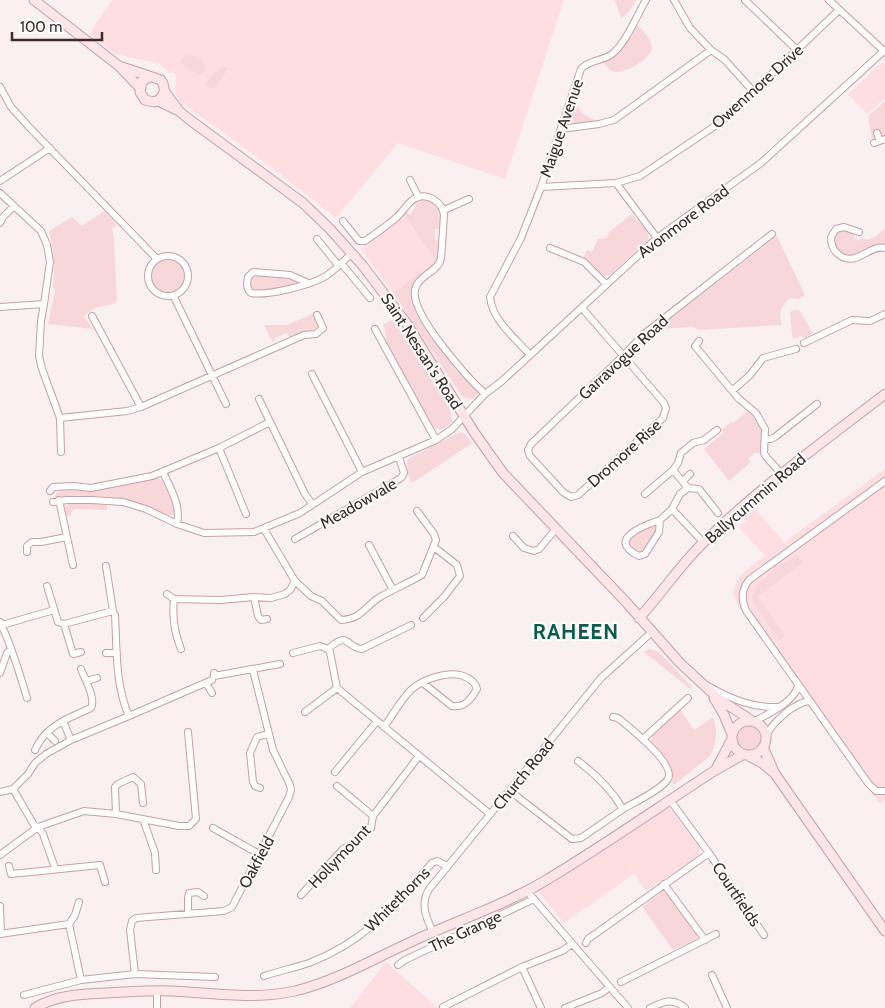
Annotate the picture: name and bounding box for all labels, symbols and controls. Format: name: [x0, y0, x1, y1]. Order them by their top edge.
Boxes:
scale bar: [12, 10, 102, 42]
text: 100 m: [20, 18, 62, 36]
street label: Owenmore Drive: [708, 40, 807, 132]
street label: Maigue Avenue: [536, 76, 587, 180]
street label: Avonmore Road: [634, 181, 733, 262]
street label: Saint Nessan's Road: [377, 290, 466, 413]
street label: Garravogue Road: [575, 311, 672, 404]
street label: Dromore Rise: [584, 415, 665, 491]
street label: Ballycummin Road: [701, 450, 809, 547]
street label: Meadowvale: [317, 474, 400, 533]
district label: RAHEEN: [533, 619, 619, 644]
street label: Church Road: [489, 735, 558, 814]
street label: Hollymount: [304, 820, 375, 892]
street label: Oakfield: [235, 833, 278, 892]
street label: Courtfields: [708, 859, 765, 930]
street label: Whitethorns: [361, 863, 434, 936]
street label: The Grange: [426, 907, 504, 956]

